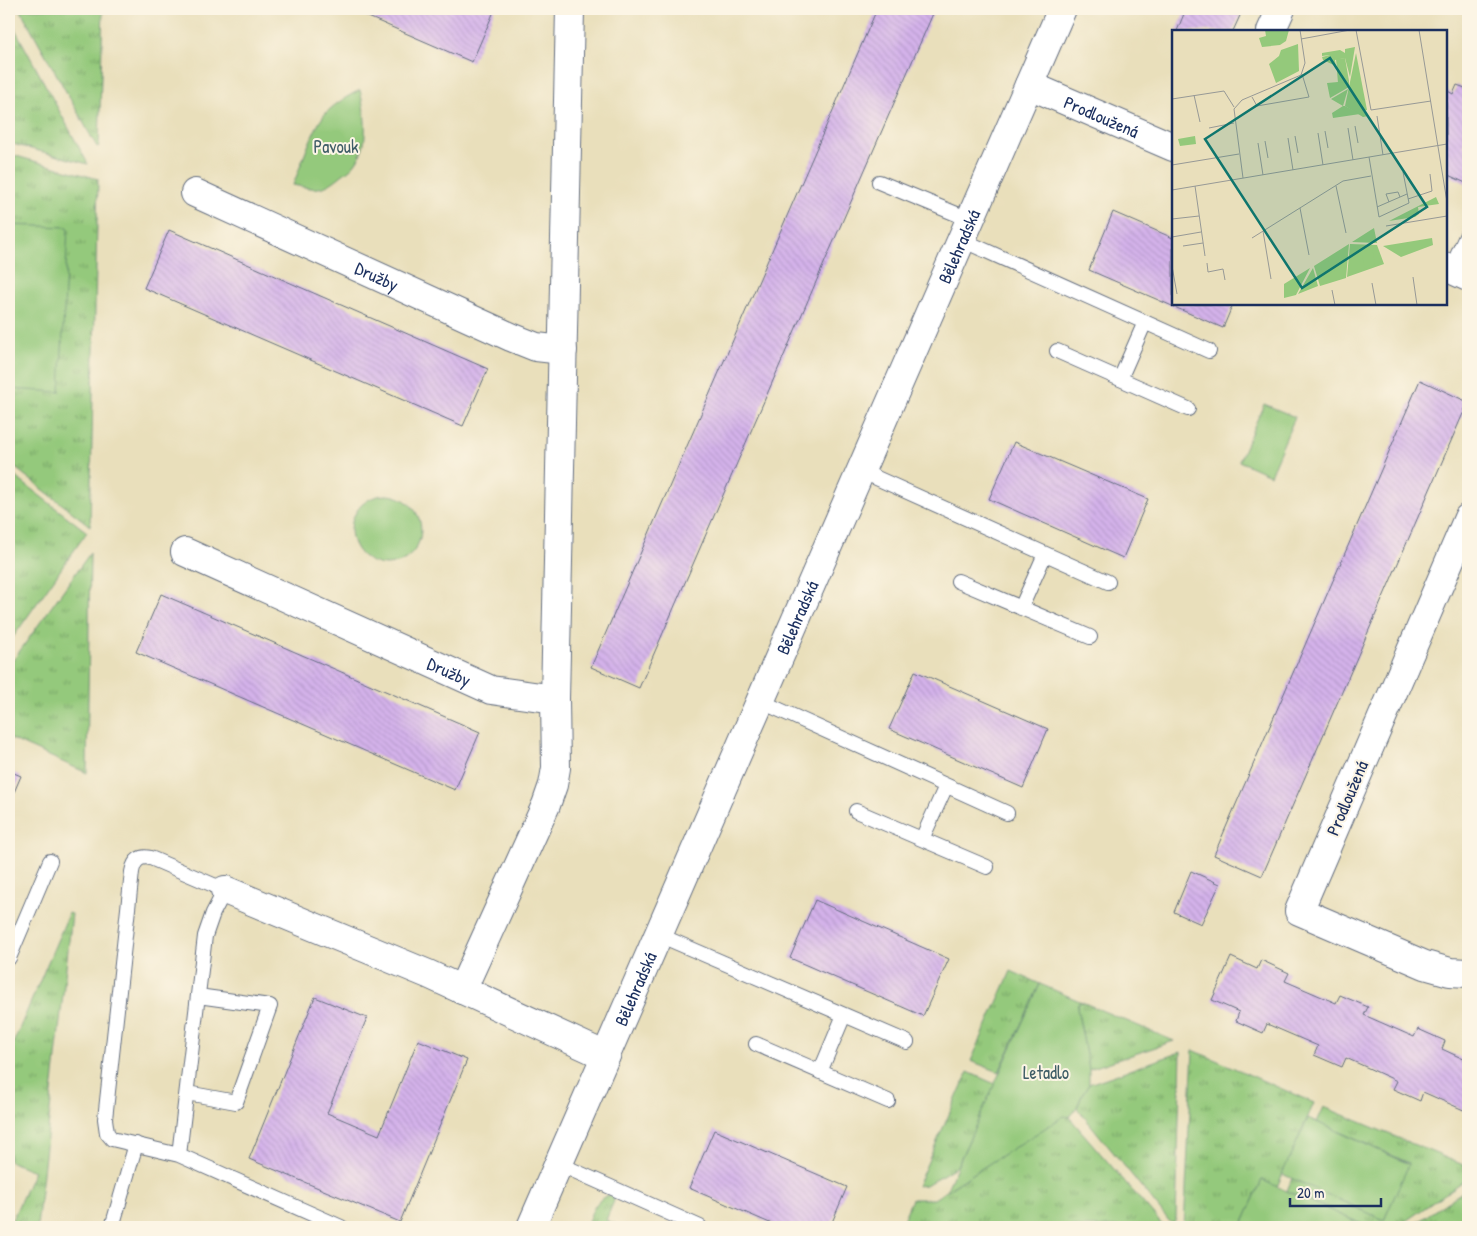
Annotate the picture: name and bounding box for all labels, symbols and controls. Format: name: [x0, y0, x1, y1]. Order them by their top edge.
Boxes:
inset map: [1172, 30, 1447, 305]
street label: Prodloužená: [1060, 89, 1143, 143]
park label: Pavouk: [314, 134, 359, 159]
street label: Bělehradská: [931, 205, 986, 287]
street label: Družby: [351, 255, 403, 297]
street label: Bělehradská: [770, 577, 824, 658]
street label: Družby: [423, 650, 476, 692]
street label: Prodloužená: [1320, 757, 1374, 839]
street label: Bělehradská: [608, 948, 662, 1030]
park label: Letadlo: [1023, 1060, 1069, 1085]
scale bar: [1290, 1176, 1381, 1208]
text: 20 m: [1297, 1182, 1324, 1203]

